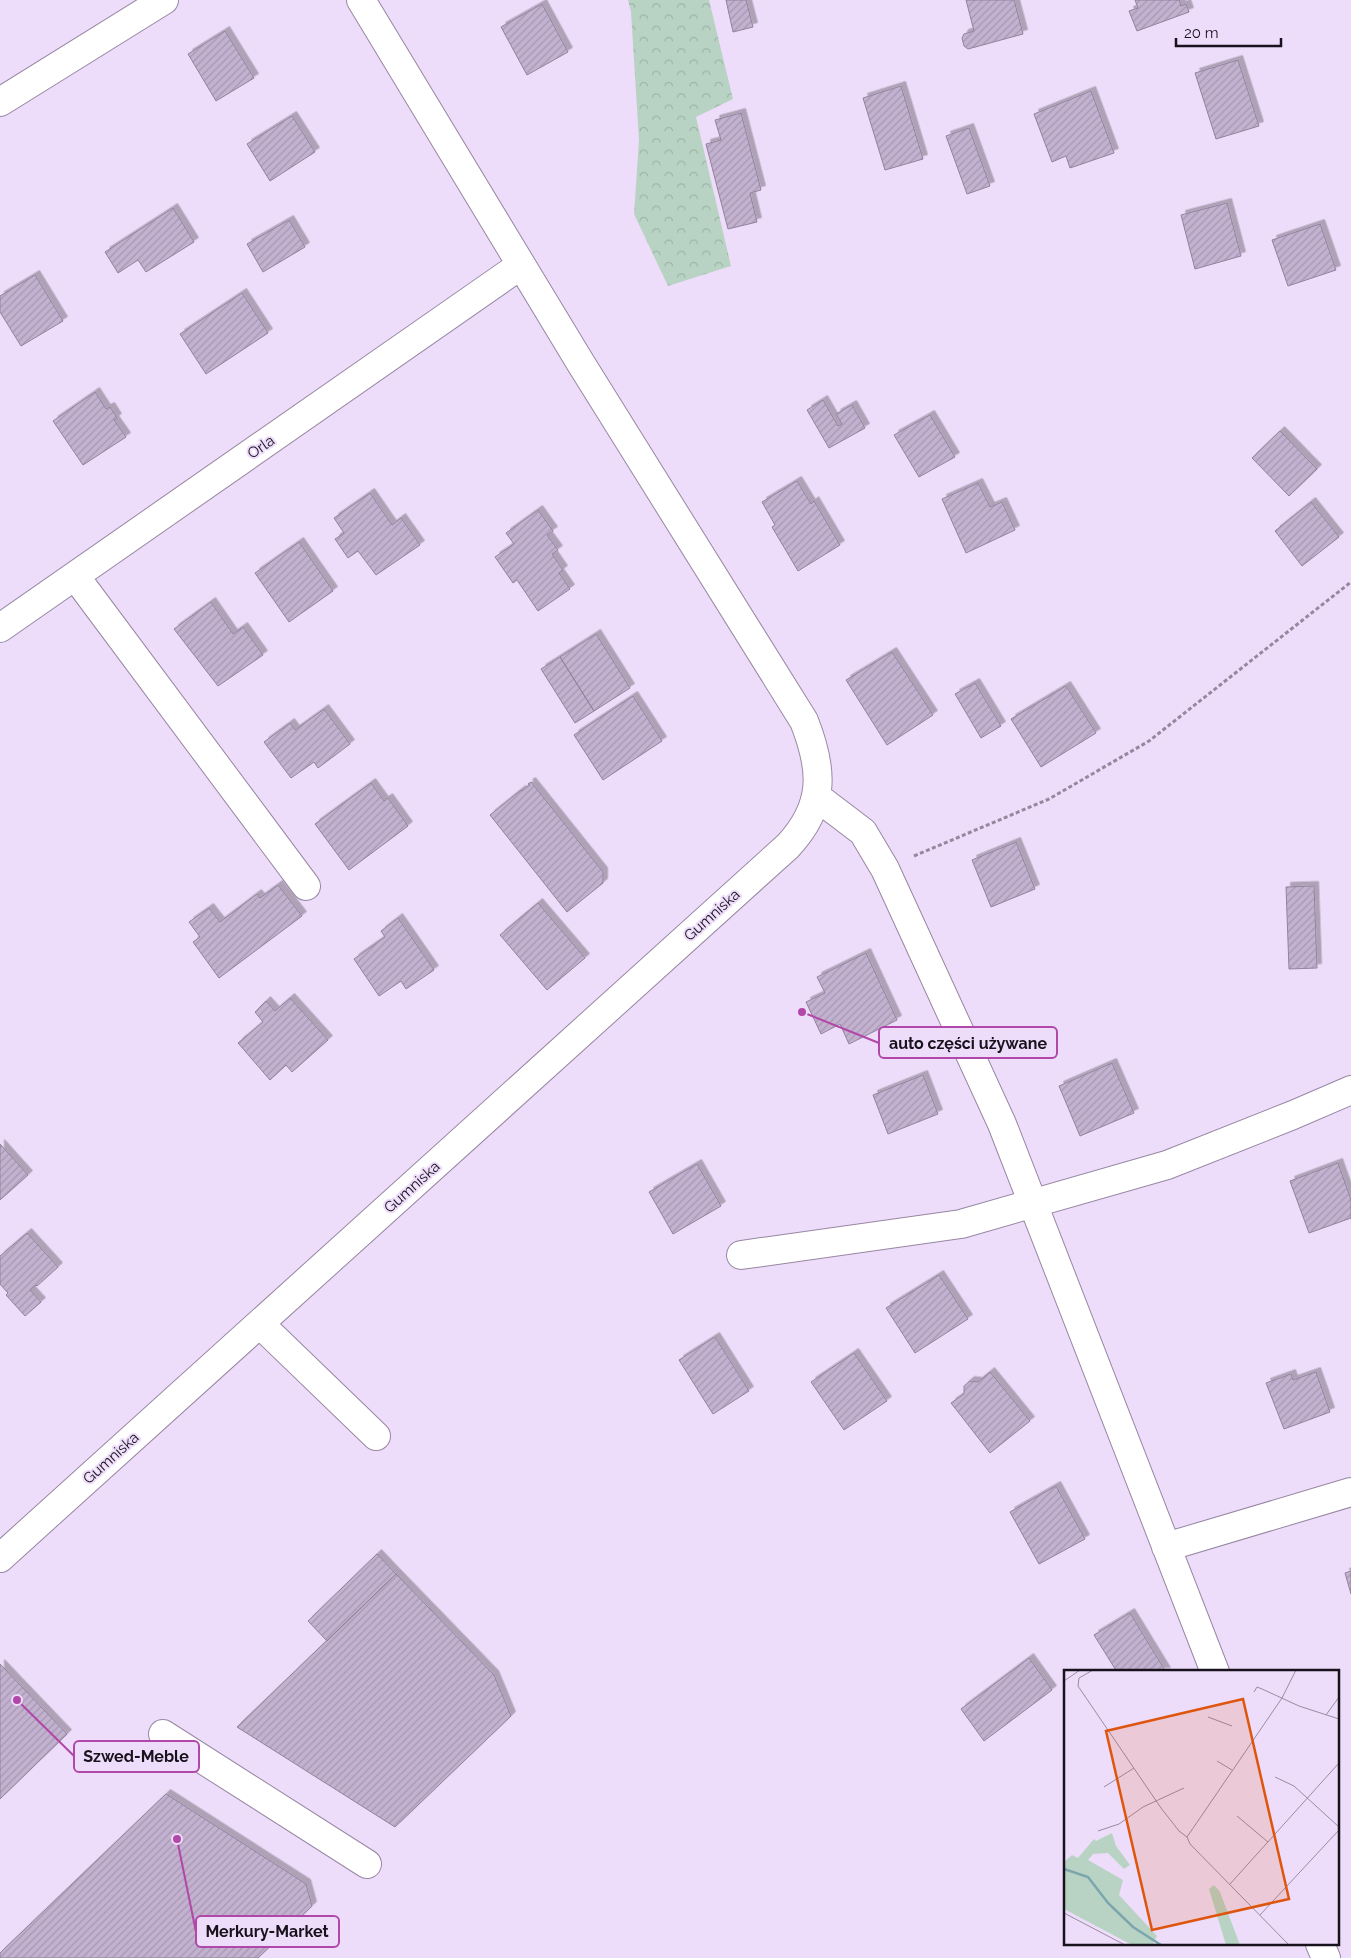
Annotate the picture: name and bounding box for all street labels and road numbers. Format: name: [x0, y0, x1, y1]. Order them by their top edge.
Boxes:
street label: Orla: [244, 431, 278, 463]
street label: Gumniska: [680, 885, 744, 945]
street label: Gumniska: [380, 1157, 444, 1217]
street label: Gumniska: [79, 1428, 143, 1488]

